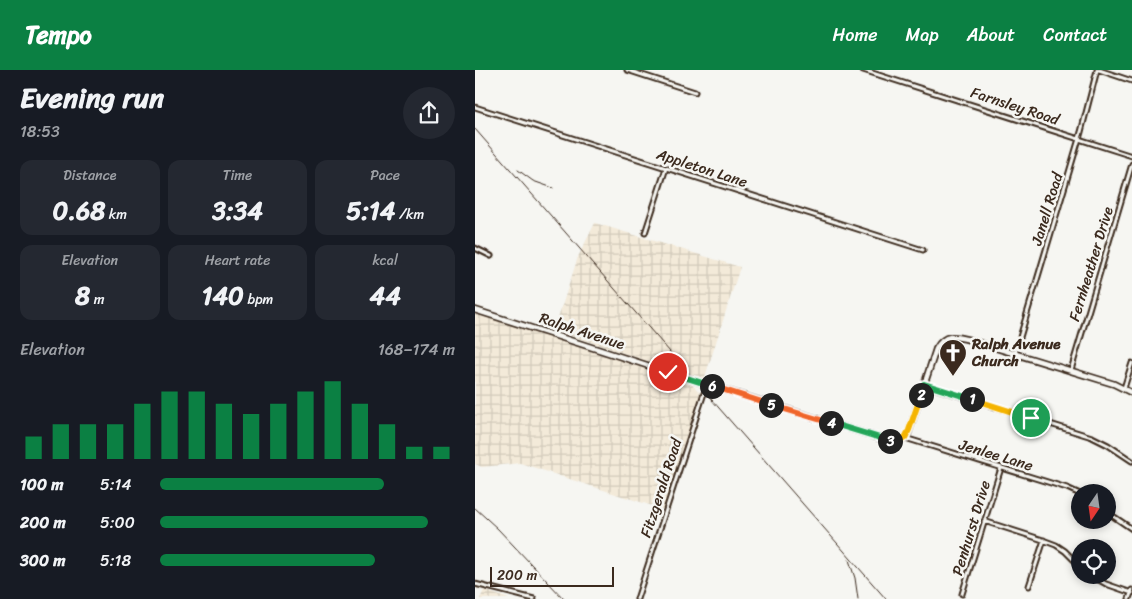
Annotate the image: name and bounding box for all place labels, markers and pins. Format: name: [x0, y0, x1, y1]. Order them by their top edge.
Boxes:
place label: Ralph Avenue Church: [971, 331, 1061, 374]
church icon: Ralph Avenue Church: [938, 338, 968, 377]
pin: [647, 351, 689, 393]
pin: 6: [699, 374, 725, 398]
pin: 2: [909, 382, 933, 408]
pin: 1: [959, 386, 985, 412]
pin: 5: [759, 392, 783, 418]
pin: [1010, 397, 1052, 439]
pin: 4: [819, 410, 843, 436]
pin: 3: [877, 428, 903, 454]

